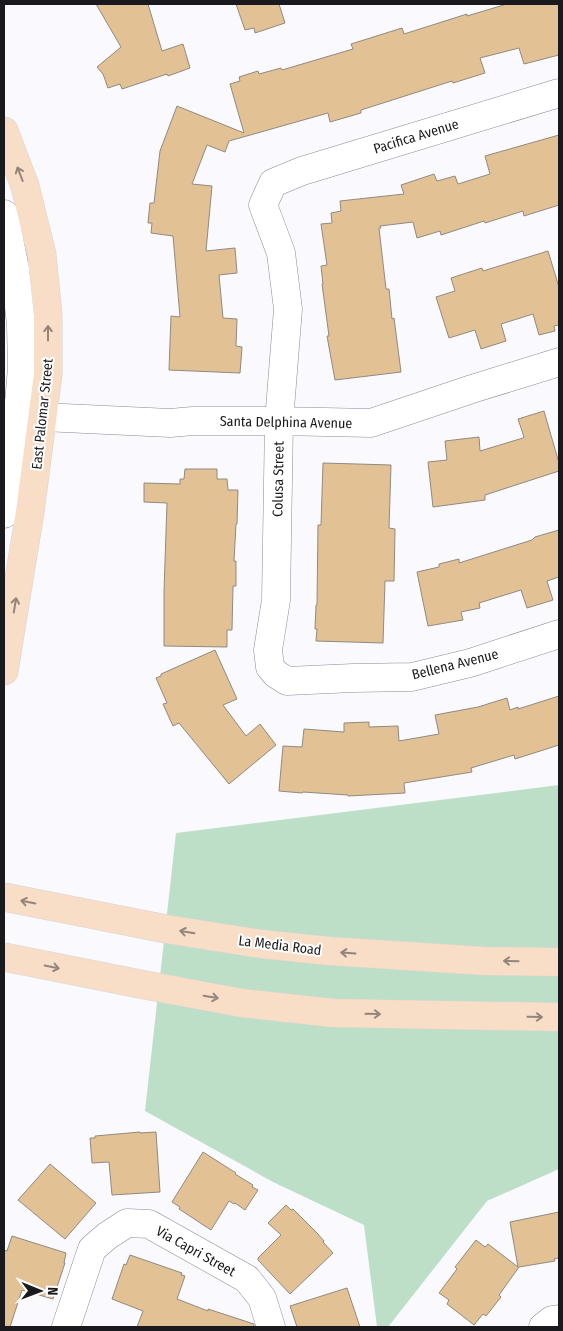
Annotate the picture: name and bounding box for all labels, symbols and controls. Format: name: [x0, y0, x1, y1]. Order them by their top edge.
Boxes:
street label: Pacifica Avenue: [371, 115, 461, 158]
one-way arrow: [15, 167, 24, 182]
one-way arrow: [43, 326, 53, 342]
street label: East Palomar Street: [28, 357, 57, 470]
street label: Santa Delphina Avenue: [220, 413, 352, 432]
street label: Colusa Street: [269, 441, 288, 517]
one-way arrow: [10, 598, 20, 614]
street label: Bellena Avenue: [410, 646, 500, 683]
one-way arrow: [20, 896, 36, 906]
one-way arrow: [179, 927, 195, 937]
street label: La Media Road: [238, 932, 322, 959]
one-way arrow: [341, 948, 357, 957]
one-way arrow: [503, 956, 519, 966]
one-way arrow: [43, 962, 59, 972]
one-way arrow: [203, 993, 219, 1003]
one-way arrow: [364, 1009, 380, 1019]
one-way arrow: [526, 1012, 543, 1022]
street label: Via Capri Street: [153, 1223, 239, 1280]
north arrow: [15, 1266, 65, 1316]
text: N: [44, 1287, 61, 1296]

